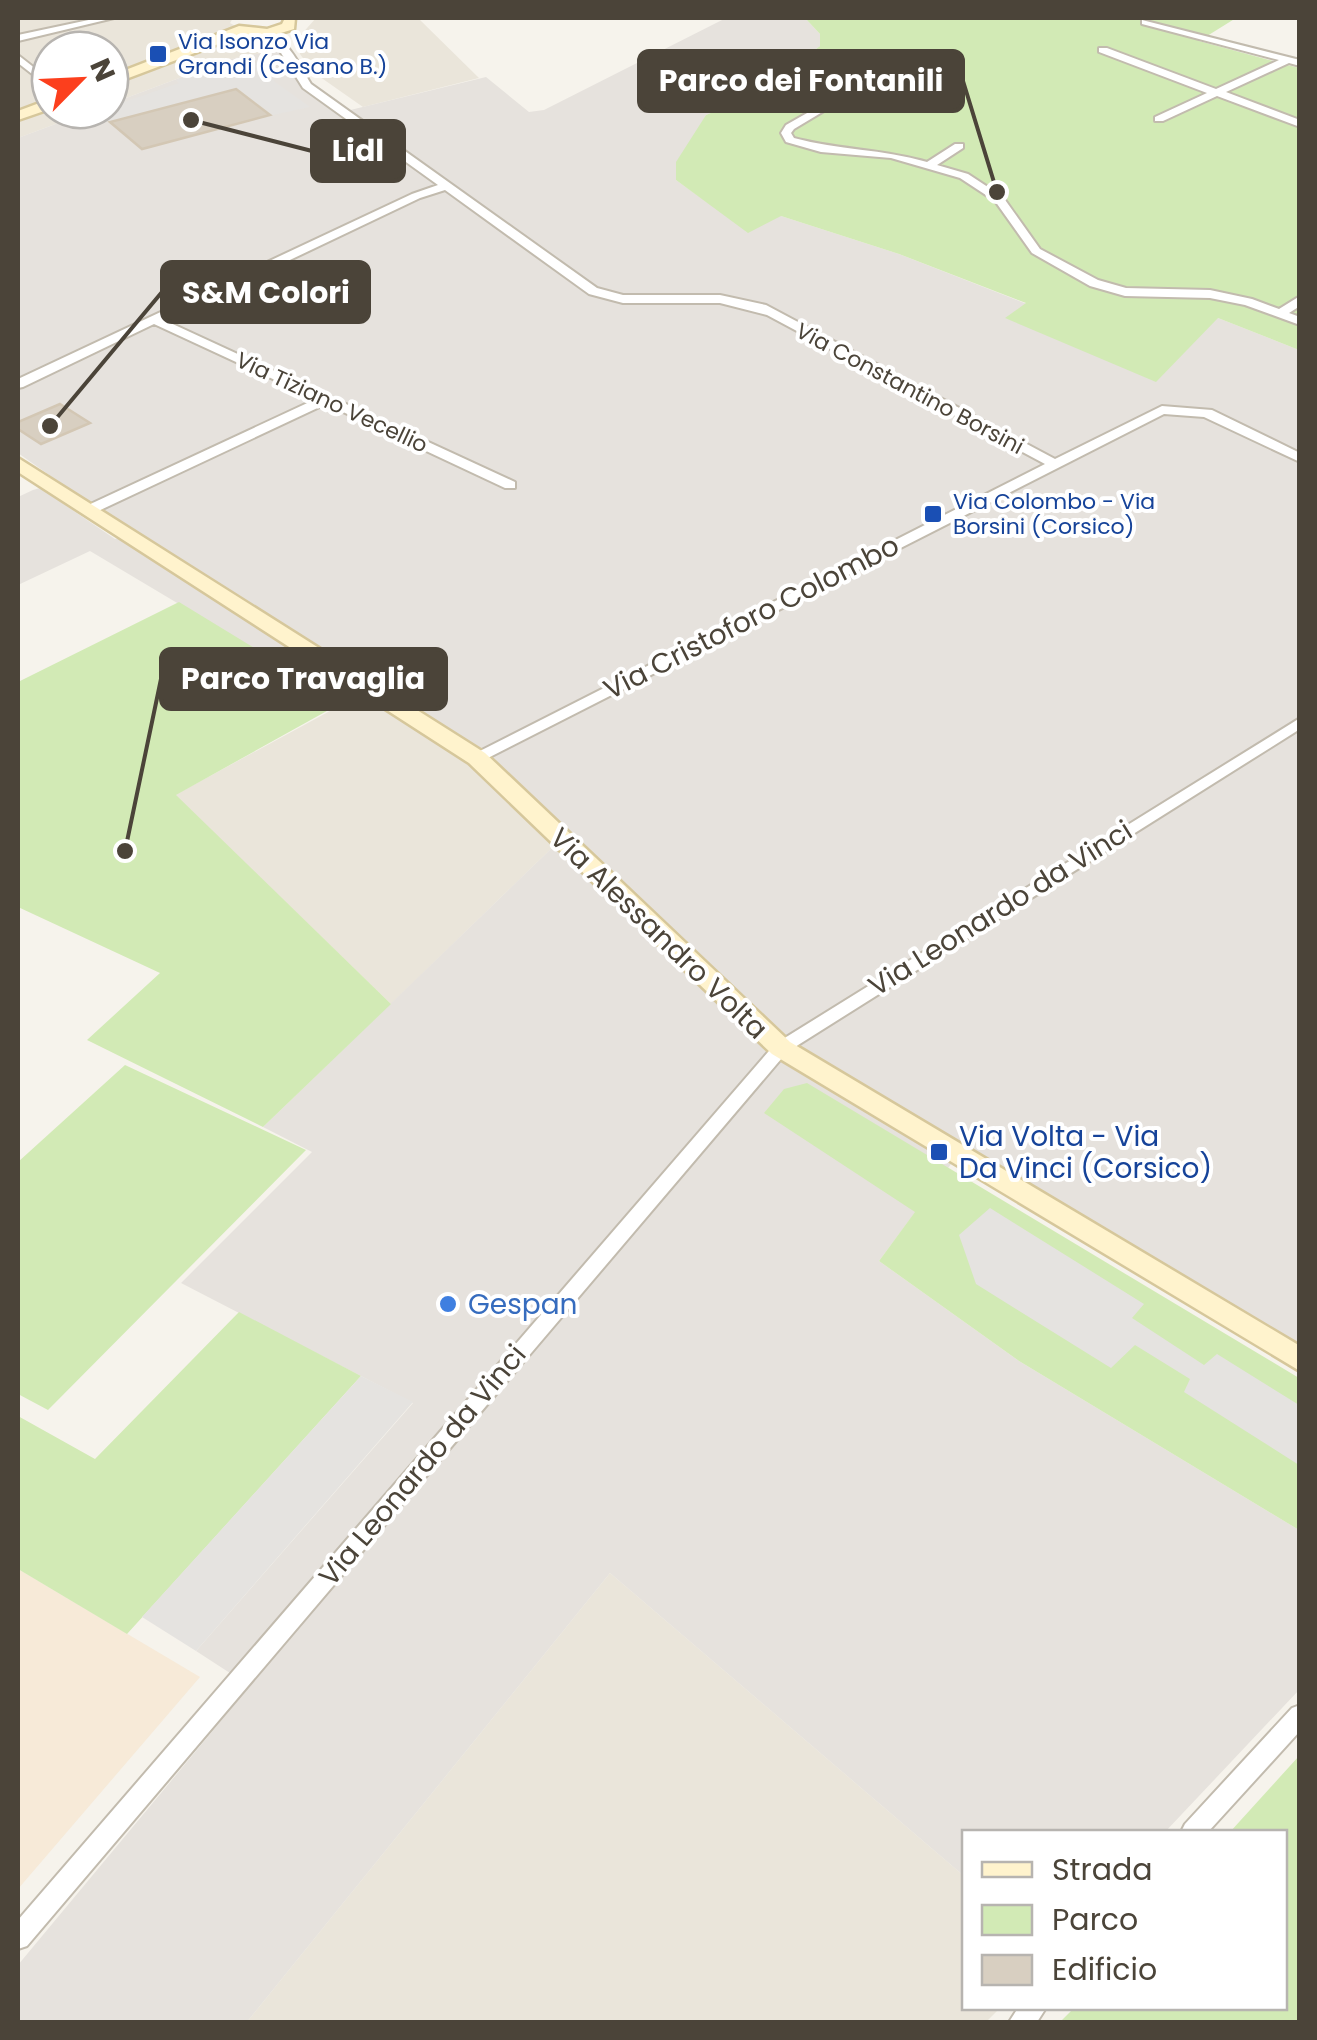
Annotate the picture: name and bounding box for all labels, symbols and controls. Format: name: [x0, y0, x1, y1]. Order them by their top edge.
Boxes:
place label: Via Isonzo Via Grandi (Cesano B.): [178, 26, 388, 82]
north arrow: [30, 30, 130, 130]
marker: Via Isonzo Via Grandi (Cesano B.): [147, 43, 169, 65]
callout: Parco dei Fontanili: [639, 51, 963, 111]
text: N: [80, 52, 124, 88]
text: Parco dei Fontanili: [659, 59, 943, 102]
callout: Lidl: [312, 121, 404, 181]
text: Lidl: [332, 129, 384, 172]
callout: S&M Colori: [162, 262, 369, 322]
text: S&M Colori: [182, 271, 350, 314]
street label: Via Constantino Borsini: [790, 315, 1029, 462]
street label: Via Tiziano Vecellio: [231, 344, 433, 461]
place label: Via Colombo - Via Borsini (Corsico): [953, 486, 1155, 542]
marker: Via Colombo - Via Borsini (Corsico): [922, 503, 944, 525]
street label: Via Cristoforo Colombo: [597, 526, 906, 709]
callout: Parco Travaglia: [161, 649, 446, 709]
text: Parco Travaglia: [181, 657, 425, 700]
street label: Via Leonardo da Vinci: [861, 811, 1140, 1006]
street label: Via Alessandro Volta: [541, 819, 776, 1048]
place label: Via Volta - Via Da Vinci (Corsico): [959, 1117, 1212, 1188]
marker: Via Volta - Via Da Vinci (Corsico): [928, 1141, 950, 1163]
place label: Gespan: [468, 1285, 578, 1324]
marker: Gespan: [437, 1293, 459, 1315]
street label: Via Leonardo da Vinci: [310, 1336, 535, 1594]
legend: [962, 1830, 1287, 2010]
text: Strada: [1052, 1848, 1153, 1891]
text: Parco: [1052, 1898, 1138, 1941]
text: Edificio: [1052, 1948, 1157, 1991]

